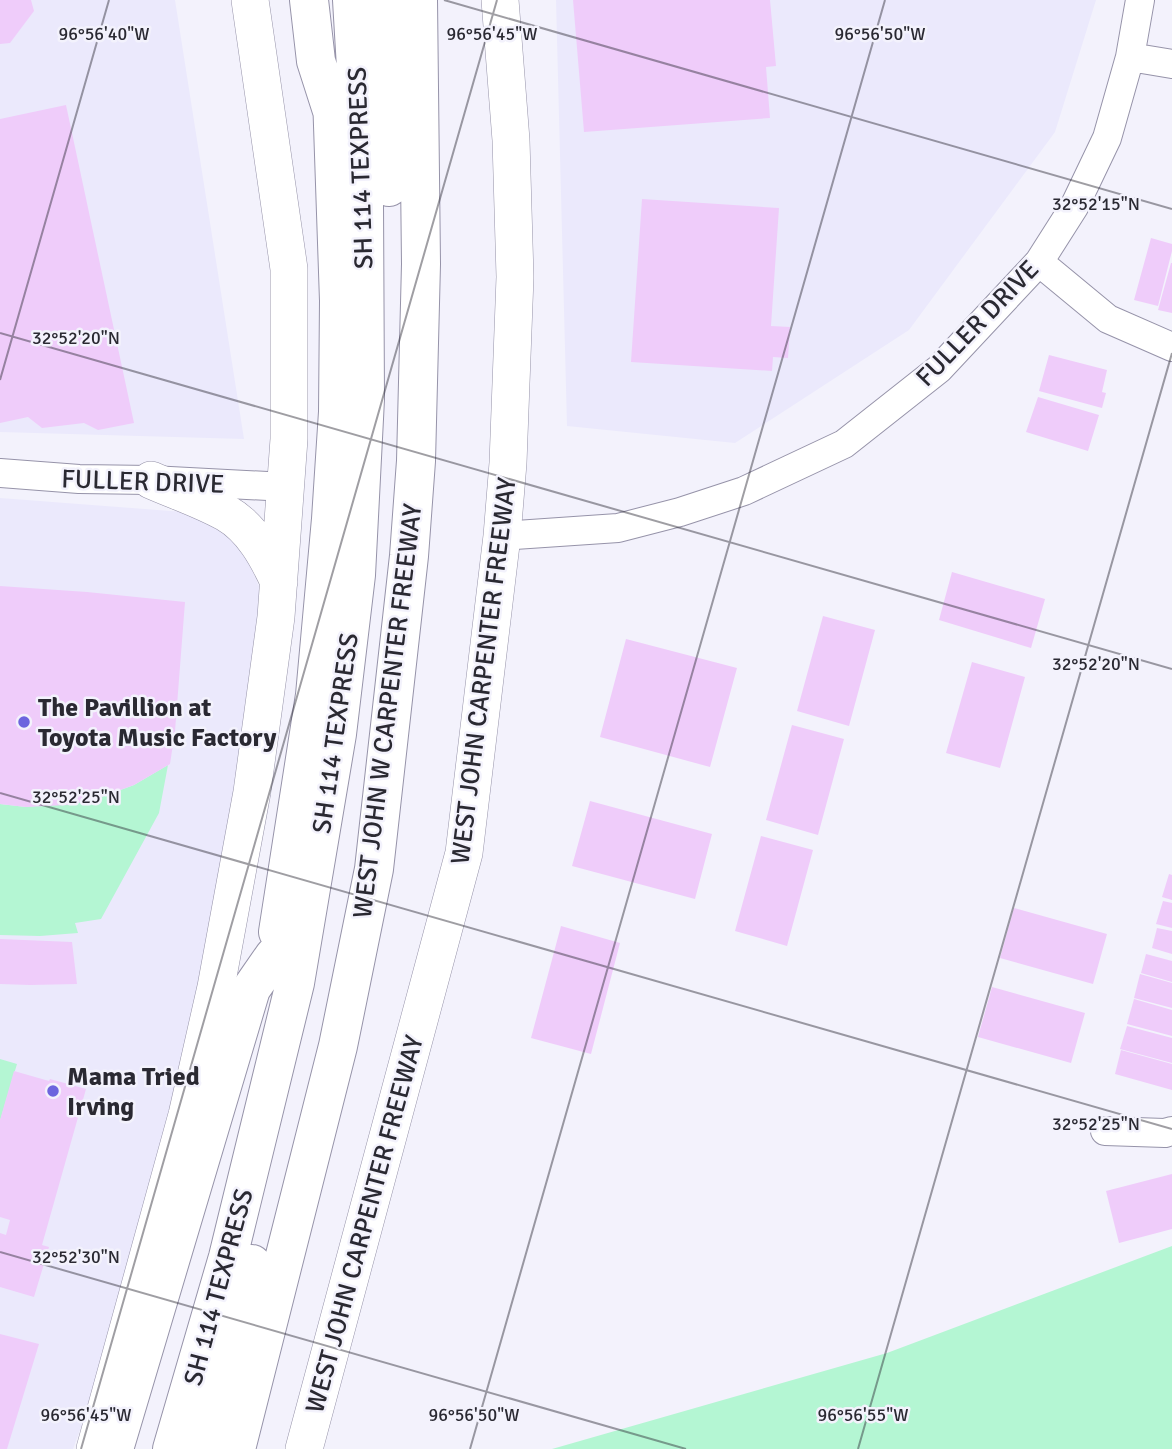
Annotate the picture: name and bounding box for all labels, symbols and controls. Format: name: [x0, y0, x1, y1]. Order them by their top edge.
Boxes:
text: 96°56'40"W: [59, 23, 149, 45]
text: 96°56'45"W: [447, 23, 537, 45]
text: 96°56'50"W: [835, 23, 925, 45]
street label: SH 114 TEXPRESS: [341, 66, 381, 270]
text: 32°52'15"N: [1052, 193, 1140, 215]
street label: FULLER DRIVE: [909, 254, 1046, 394]
text: 32°52'20"N: [32, 327, 120, 349]
street label: FULLER DRIVE: [61, 463, 225, 501]
street label: WEST JOHN CARPENTER FREEWAY: [444, 476, 524, 866]
street label: WEST JOHN W CARPENTER FREEWAY: [347, 502, 429, 920]
street label: SH 114 TEXPRESS: [306, 631, 366, 836]
text: 32°52'20"N: [1052, 653, 1140, 675]
place label: The Pavillion at Toyota Music Factory: [38, 692, 276, 754]
marker: The Pavillion at Toyota Music Factory: [16, 714, 32, 730]
text: 32°52'25"N: [32, 786, 120, 808]
street label: WEST JOHN CARPENTER FREEWAY: [299, 1032, 431, 1416]
place label: Mama Tried Irving: [67, 1061, 200, 1123]
marker: Mama Tried Irving: [45, 1083, 61, 1099]
text: 32°52'25"N: [1052, 1113, 1140, 1135]
street label: SH 114 TEXPRESS: [177, 1185, 261, 1389]
text: 32°52'30"N: [32, 1246, 120, 1268]
text: 96°56'45"W: [41, 1404, 131, 1426]
text: 96°56'50"W: [429, 1404, 519, 1426]
text: 96°56'55"W: [818, 1404, 908, 1426]

